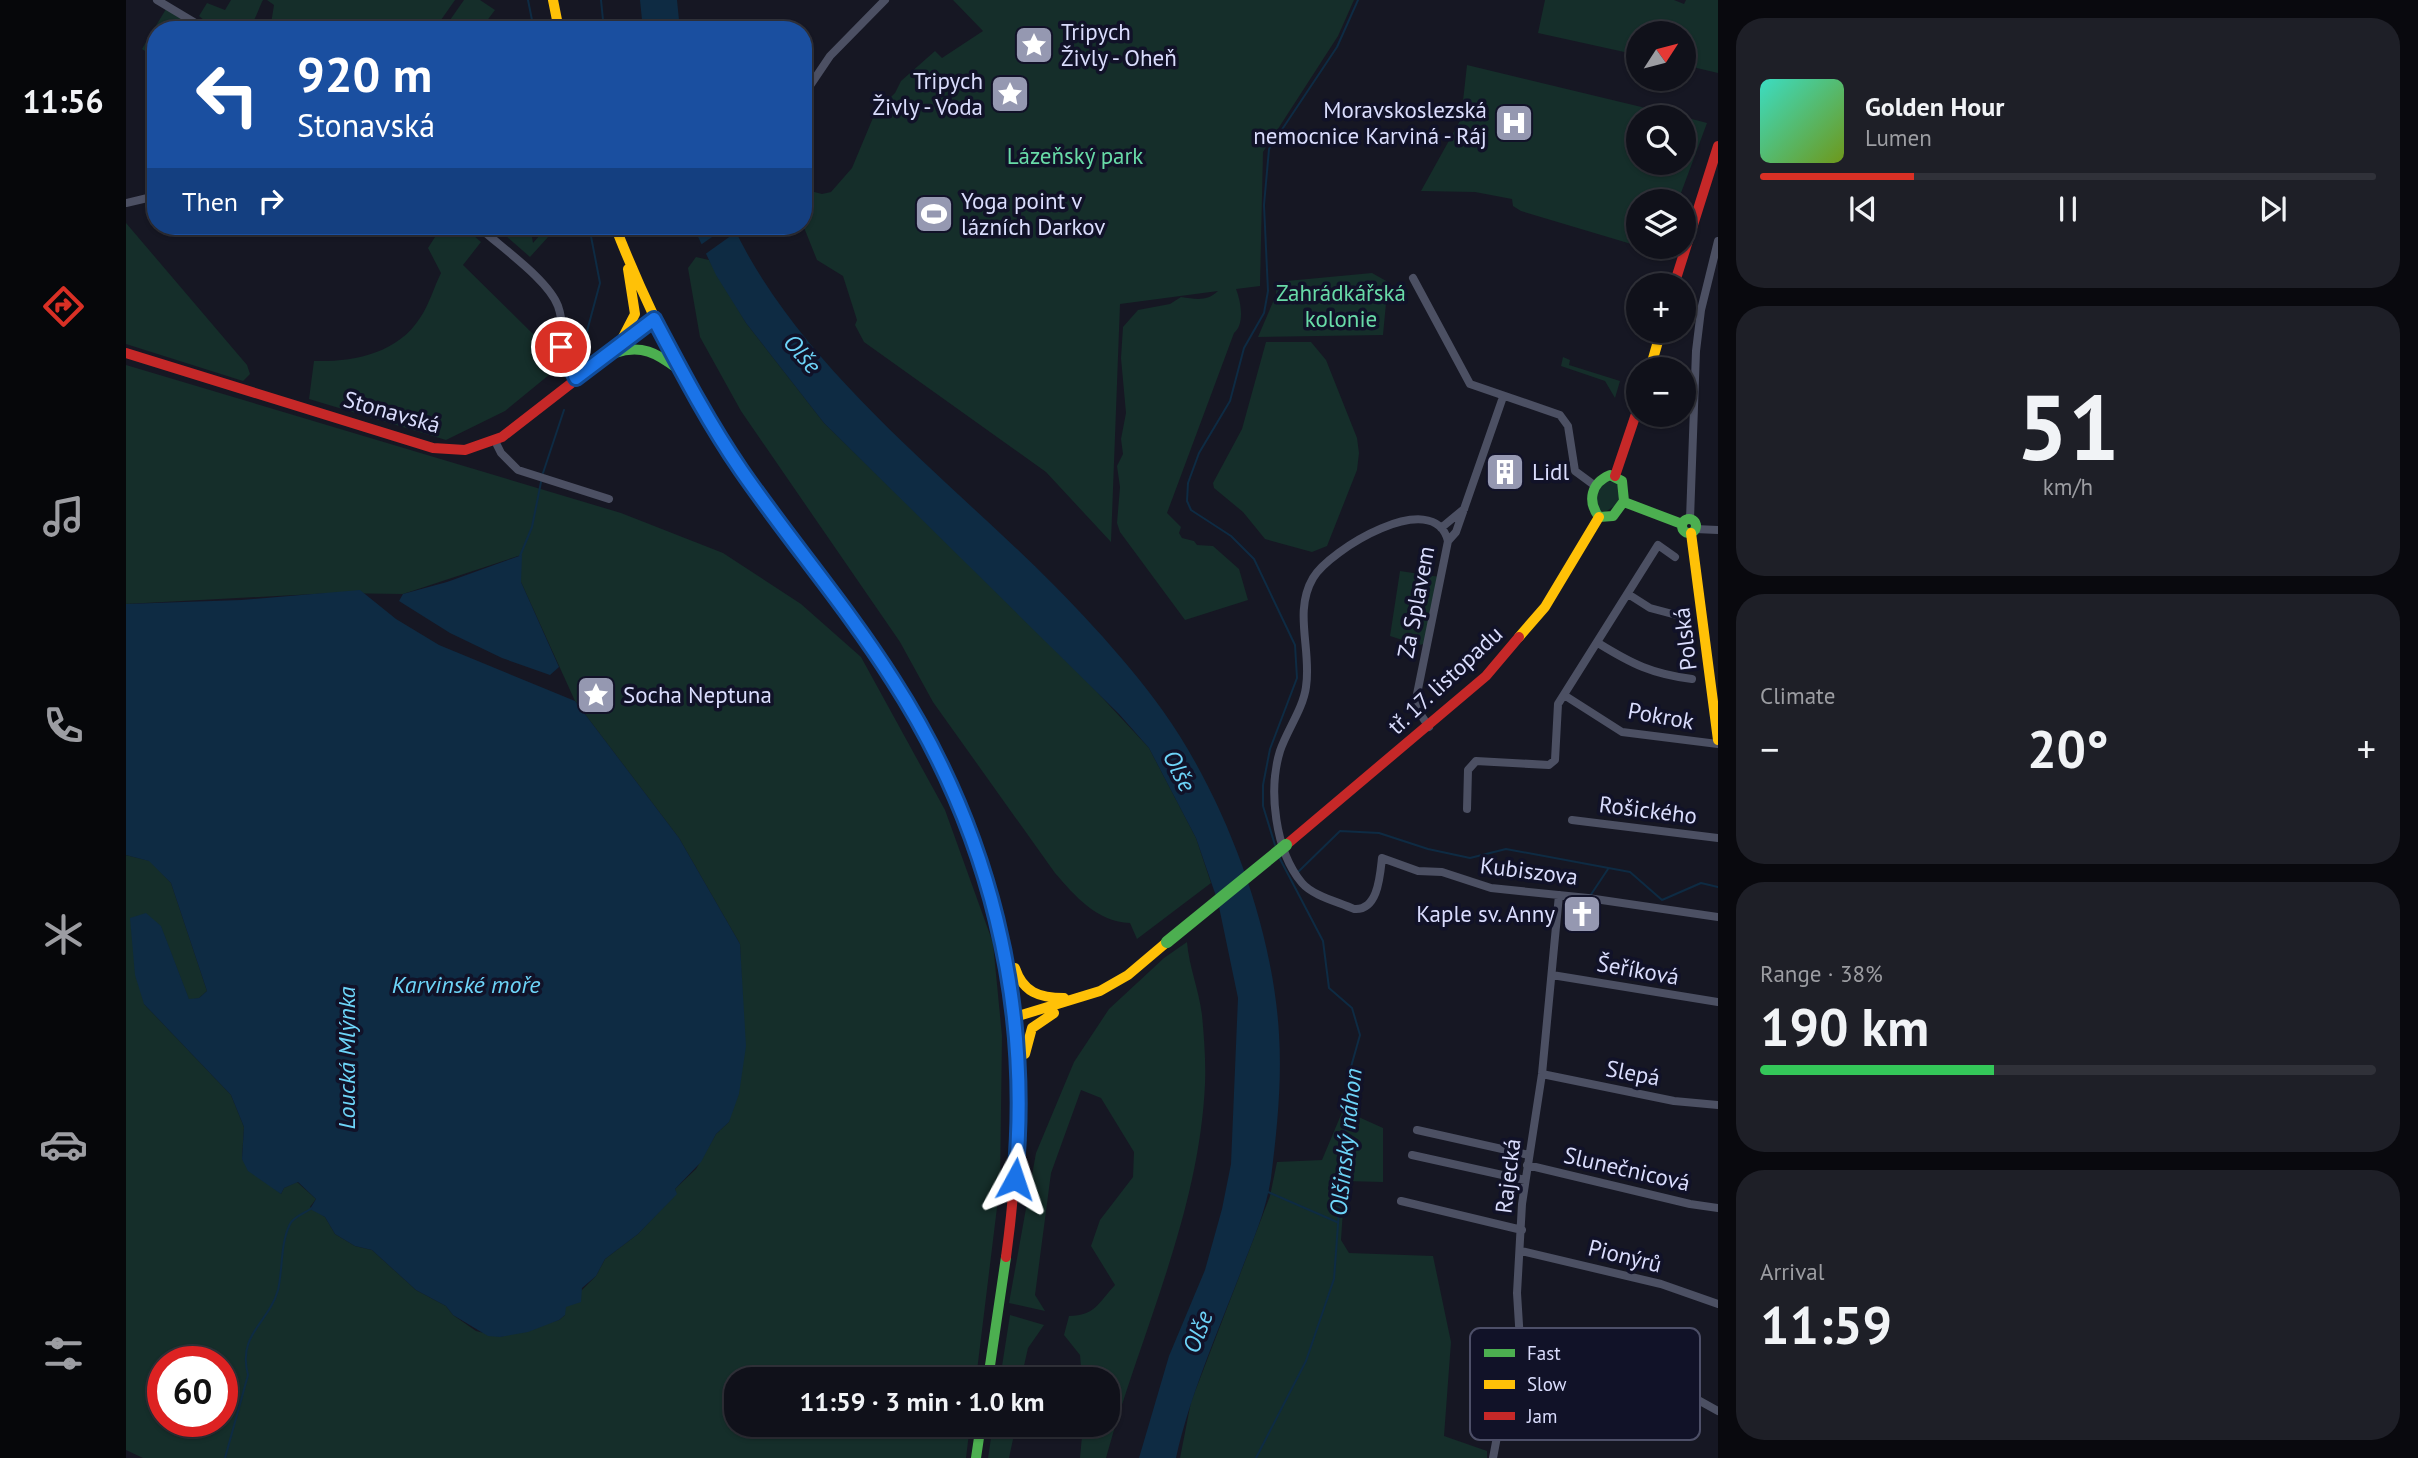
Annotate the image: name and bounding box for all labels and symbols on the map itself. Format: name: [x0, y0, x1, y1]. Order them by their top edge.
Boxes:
place label: Tripych Živly - Oheň: [1061, 17, 1177, 72]
north arrow: [1626, 21, 1696, 91]
place icon: Tripych Živly - Oheň: [1013, 24, 1055, 66]
place label: Tripych Živly - Voda: [873, 66, 983, 121]
place icon: Tripych Živly - Voda: [989, 73, 1031, 115]
place label: Moravskoslezská nemocnice Karviná - Ráj: [1253, 95, 1487, 150]
hospital icon: Moravskoslezská nemocnice Karviná - Ráj: [1493, 102, 1535, 144]
park label: Lázeňský park: [1007, 141, 1143, 170]
place label: Yoga point v lázních Darkov: [961, 186, 1105, 241]
sports icon: Yoga point v lázních Darkov: [913, 193, 955, 235]
park label: Zahrádkářská kolonie: [1276, 278, 1406, 333]
pin: [531, 317, 591, 377]
water label: Olše: [777, 327, 828, 380]
street label: Stonavská: [340, 384, 444, 439]
building icon: Lidl: [1484, 451, 1526, 493]
place label: Lidl: [1532, 457, 1569, 486]
street label: Za Splavem: [1390, 543, 1441, 660]
street label: Polská: [1666, 606, 1703, 672]
street label: tř. 17. listopadu: [1381, 619, 1508, 740]
place icon: Socha Neptuna: [575, 674, 617, 716]
place label: Socha Neptuna: [623, 680, 772, 709]
street label: Pokrok: [1626, 695, 1696, 736]
water label: Olše: [1156, 745, 1203, 797]
street label: Rošického: [1597, 789, 1699, 830]
street label: Kubiszova: [1478, 850, 1580, 891]
church icon: Kaple sv. Anny: [1561, 893, 1603, 935]
place label: Kaple sv. Anny: [1416, 899, 1555, 928]
street label: Šeříková: [1595, 948, 1682, 991]
water label: Karvinské moře: [392, 969, 540, 1000]
water label: Loucká Mlýnka: [331, 986, 362, 1130]
street label: Slepá: [1604, 1053, 1663, 1092]
water label: Olšinský náhon: [1322, 1067, 1369, 1217]
street label: Rajecká: [1489, 1137, 1526, 1215]
street label: Slunečnicová: [1561, 1140, 1693, 1197]
position arrow: [978, 1142, 1052, 1216]
street label: Pionýrů: [1585, 1232, 1665, 1279]
water label: Olše: [1175, 1306, 1220, 1357]
legend: [1470, 1328, 1700, 1440]
text: Fast: [1527, 1341, 1561, 1365]
speed limit sign: 60: [147, 1346, 238, 1437]
text: Slow: [1527, 1372, 1567, 1396]
text: Jam: [1526, 1404, 1557, 1428]

